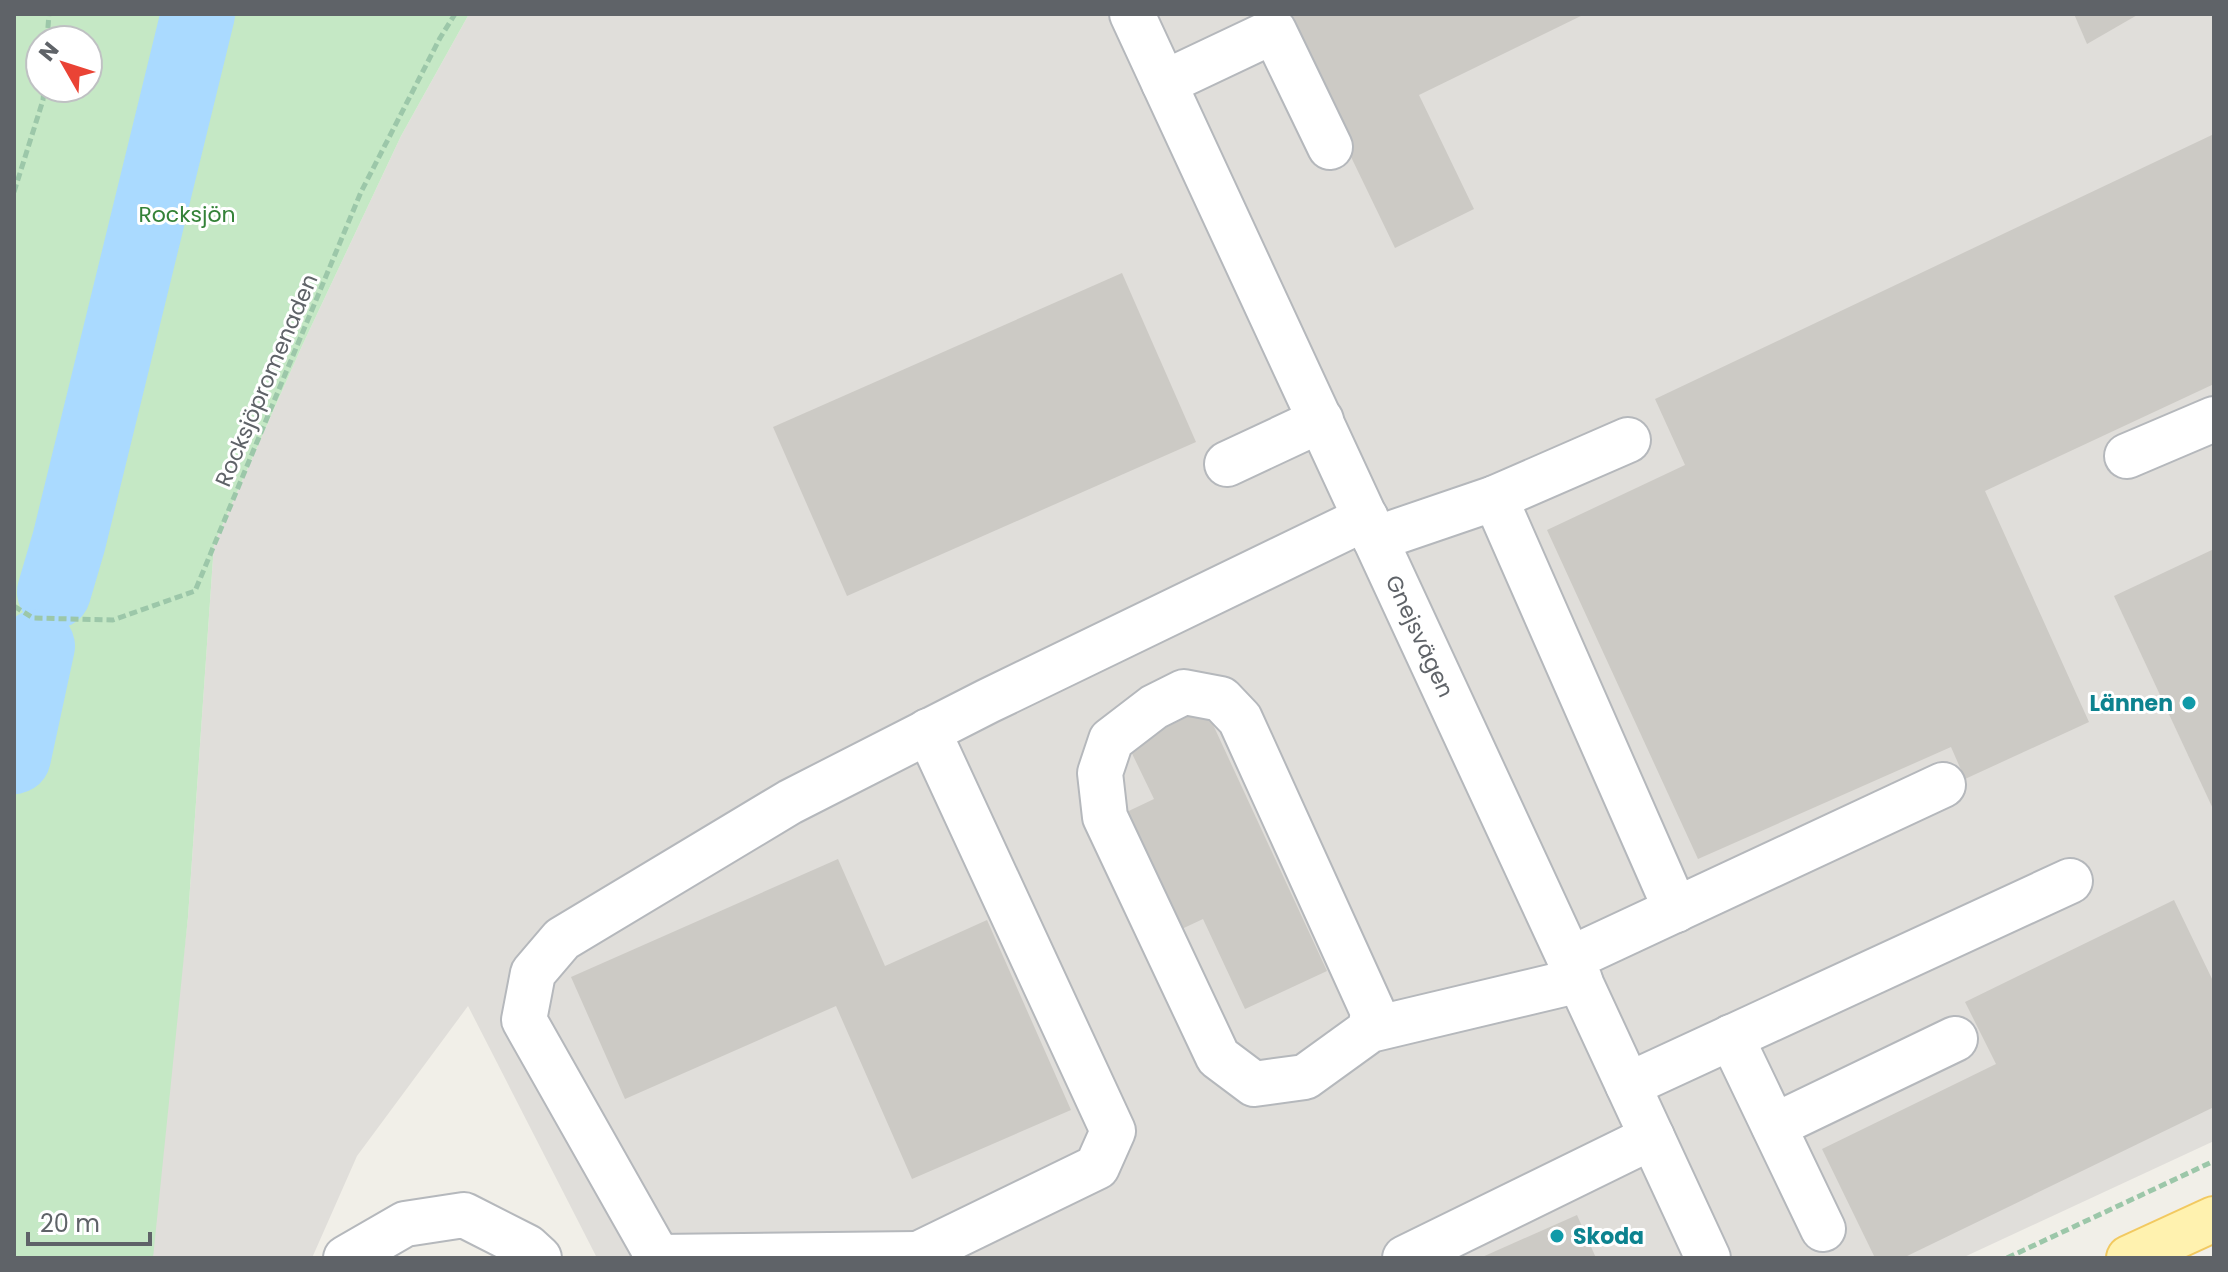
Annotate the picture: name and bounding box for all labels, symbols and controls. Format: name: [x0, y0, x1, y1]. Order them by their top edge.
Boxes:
north arrow: [24, 24, 104, 104]
text: N: [32, 36, 66, 68]
park label: Rocksjön: [138, 199, 236, 230]
street label: Rocksjöpromenaden: [208, 269, 325, 491]
street label: Gnejsvägen: [1378, 570, 1461, 702]
place label: Lännen: [2090, 688, 2173, 719]
marker: Lännen: [2180, 694, 2198, 712]
scale bar: [28, 1196, 150, 1246]
text: 20 m: [40, 1207, 100, 1240]
place label: Skoda: [1573, 1221, 1644, 1252]
marker: Skoda: [1548, 1227, 1566, 1245]

